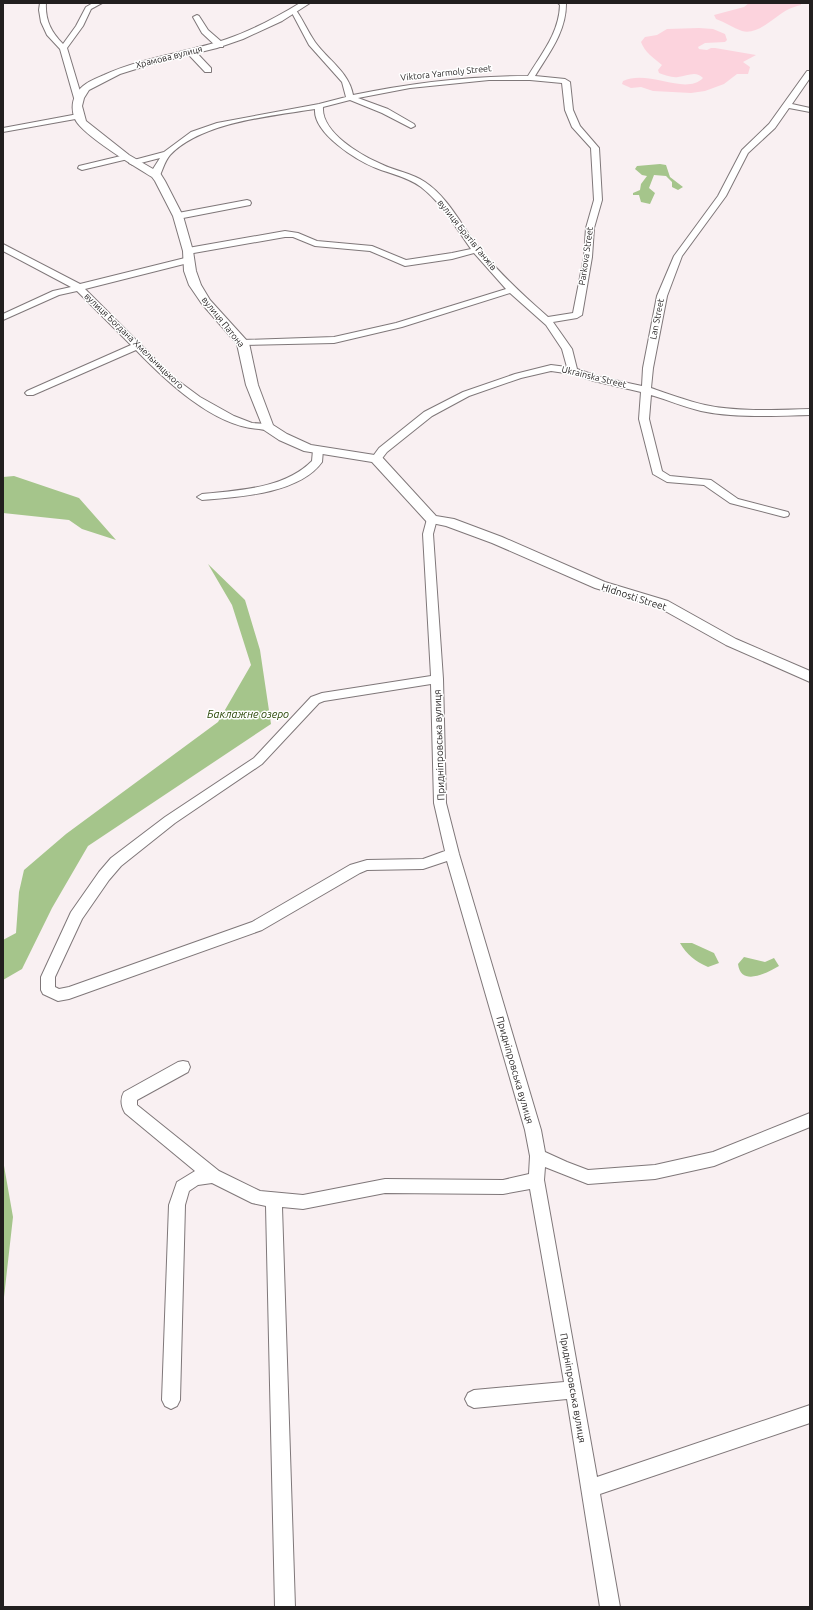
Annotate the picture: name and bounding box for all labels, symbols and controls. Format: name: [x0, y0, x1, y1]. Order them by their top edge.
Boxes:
street label: Храмова вулиця: [134, 44, 204, 70]
street label: Viktora Yarmoly Street: [400, 63, 492, 83]
street label: вулиця Братів Ганжів: [435, 198, 499, 272]
street label: Parkova Street: [577, 226, 595, 286]
street label: вулиця Богдана Хмельницького: [82, 291, 186, 391]
street label: вулиця Патона: [200, 295, 246, 349]
street label: Lan Street: [648, 297, 666, 340]
street label: Ukrainska Street: [561, 364, 628, 390]
street label: Hidnosti Street: [600, 581, 668, 613]
street label: Придніпровська вулиця: [432, 689, 446, 801]
water label: Баклажне озеро: [207, 708, 289, 720]
street label: Придніпровська вулиця: [494, 1015, 536, 1125]
street label: Придніпровська вулиця: [558, 1332, 588, 1444]

